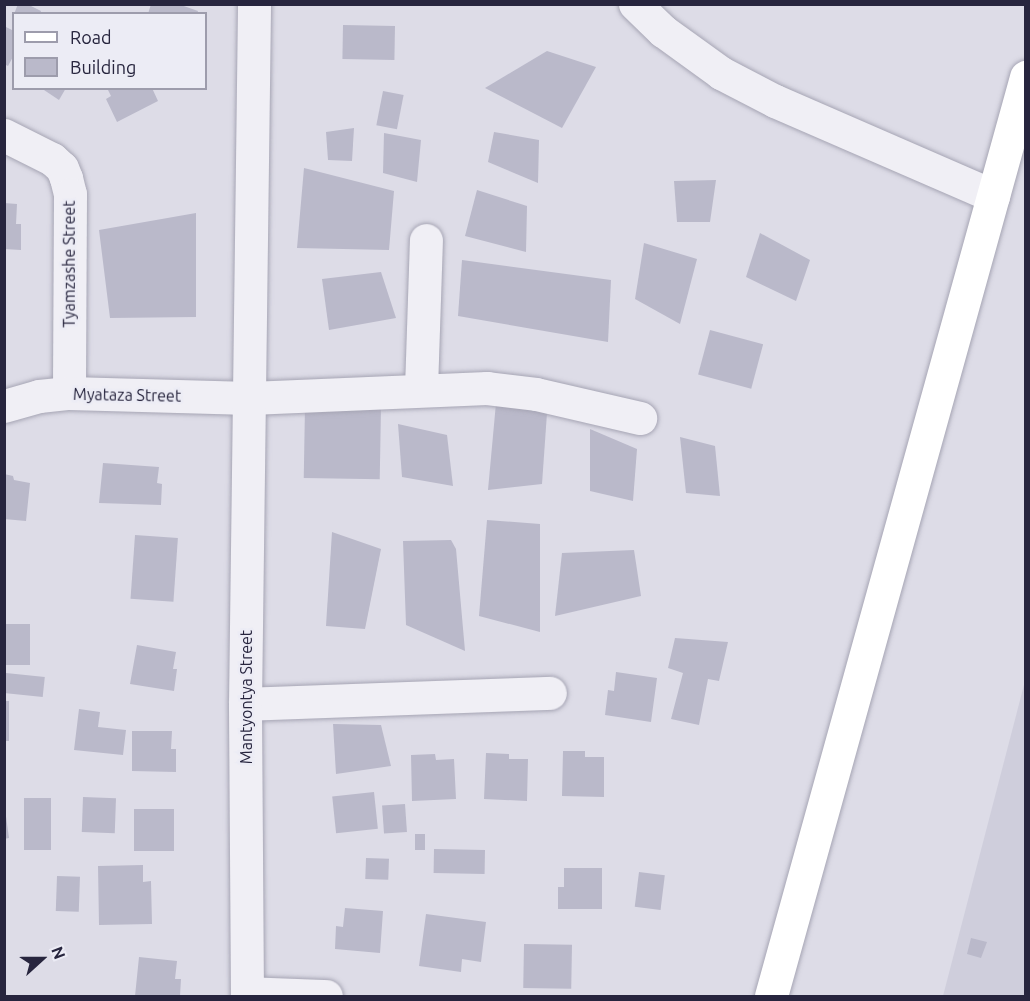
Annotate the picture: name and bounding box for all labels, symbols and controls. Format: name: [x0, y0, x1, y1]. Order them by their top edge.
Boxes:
legend: [12, 12, 207, 90]
text: Road: [70, 27, 112, 47]
text: Building: [70, 57, 136, 77]
street label: Tyamzashe Street: [59, 200, 79, 328]
street label: Myataza Street: [73, 384, 181, 406]
street label: Mantyontya Street: [236, 630, 256, 764]
north arrow: [12, 929, 72, 989]
text: N: [48, 944, 69, 961]

